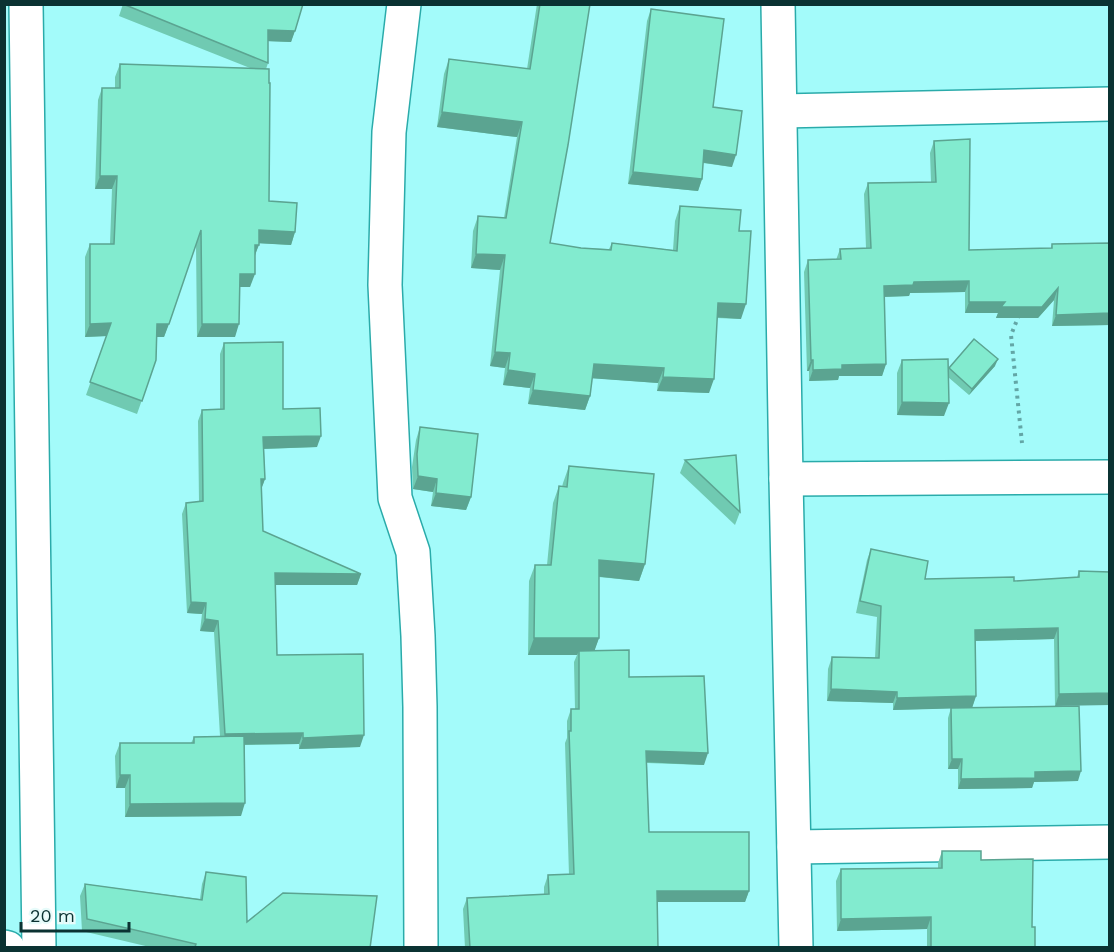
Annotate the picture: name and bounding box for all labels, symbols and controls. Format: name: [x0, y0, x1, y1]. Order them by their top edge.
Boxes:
scale bar: [21, 895, 129, 933]
text: 20 m: [30, 905, 75, 926]

